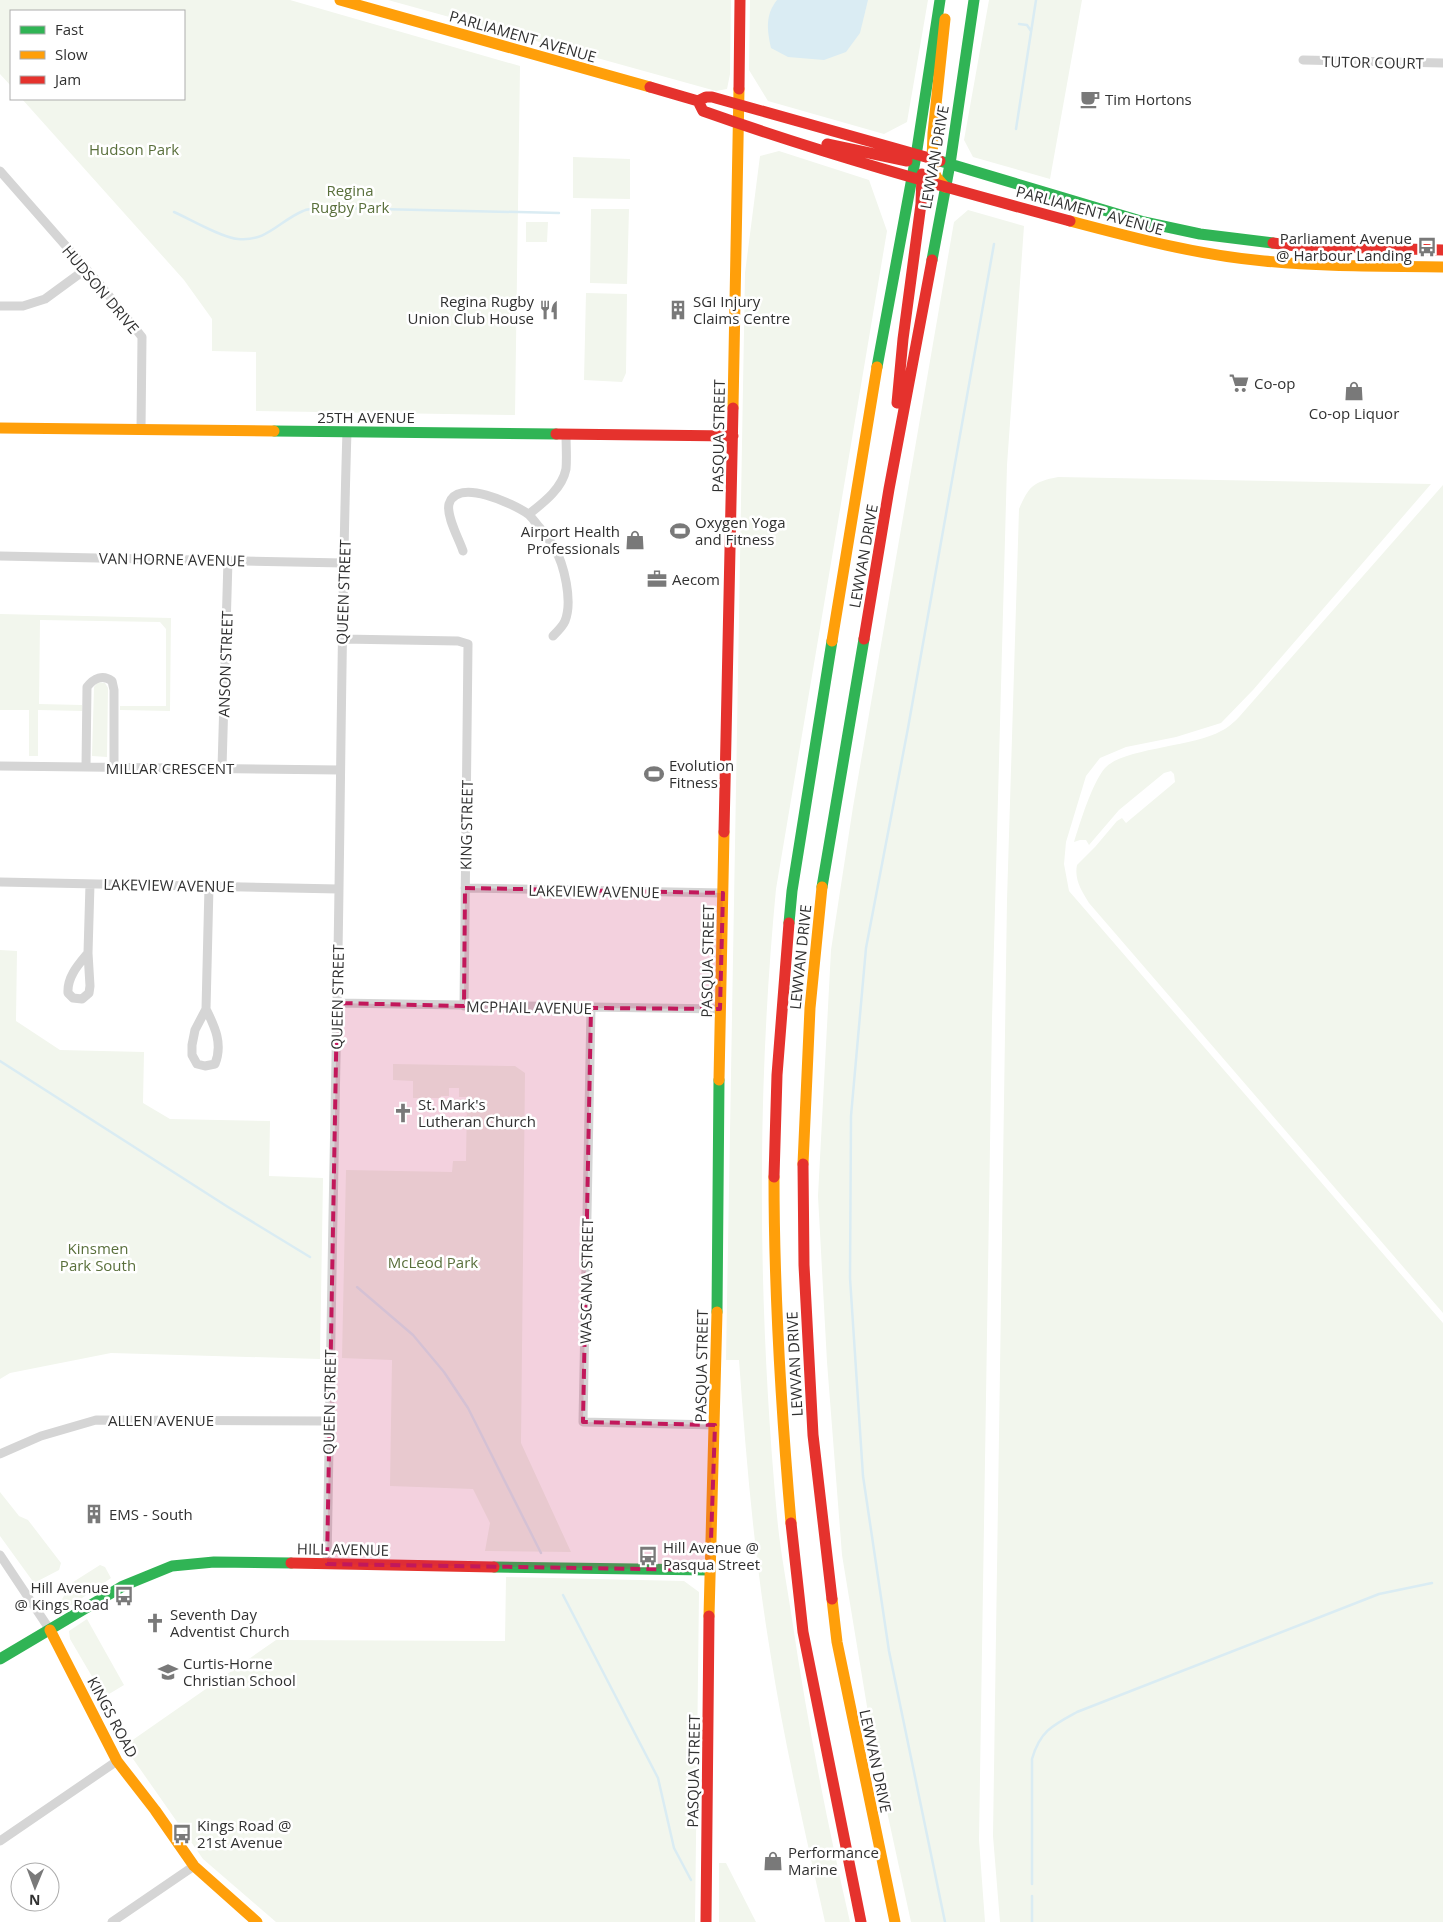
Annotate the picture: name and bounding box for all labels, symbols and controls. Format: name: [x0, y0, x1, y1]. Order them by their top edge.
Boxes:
street label: PARLIAMENT AVENUE: [447, 5, 599, 67]
legend: [10, 10, 185, 100]
text: Fast: [55, 19, 84, 39]
text: Slow: [55, 44, 88, 64]
street label: TUTOR COURT: [1322, 51, 1425, 73]
text: Jam: [53, 69, 81, 89]
cafe icon: Tim Hortons: [1079, 88, 1101, 110]
place label: Tim Hortons: [1105, 89, 1192, 109]
street label: LEWVAN DRIVE: [915, 103, 953, 211]
park label: Hudson Park: [89, 139, 179, 159]
park label: Regina Rugby Park: [311, 180, 389, 217]
street label: PARLIAMENT AVENUE: [1014, 181, 1166, 239]
place label: Parliament Avenue @ Harbour Landing: [1276, 228, 1412, 265]
bus stop icon: Parliament Avenue @ Harbour Landing: [1416, 236, 1438, 258]
street label: HUDSON DRIVE: [58, 241, 144, 337]
place label: Regina Rugby Union Club House: [408, 291, 534, 328]
place label: SGI Injury Claims Centre: [693, 291, 790, 328]
restaurant icon: Regina Rugby Union Club House: [538, 299, 560, 321]
building icon: SGI Injury Claims Centre: [667, 299, 689, 321]
supermarket icon: Co-op: [1228, 372, 1250, 394]
place label: Co-op: [1254, 373, 1296, 393]
street label: PASQUA STREET: [707, 378, 729, 493]
shop icon: Co-op Liquor: [1343, 380, 1365, 402]
place label: Co-op Liquor: [1309, 403, 1399, 423]
street label: 25TH AVENUE: [317, 407, 415, 427]
street label: LEWVAN DRIVE: [844, 502, 882, 610]
place label: Oxygen Yoga and Fitness: [695, 512, 786, 549]
sports icon: Oxygen Yoga and Fitness: [669, 520, 691, 542]
place label: Airport Health Professionals: [521, 521, 620, 558]
shop icon: Airport Health Professionals: [624, 529, 646, 551]
street label: QUEEN STREET: [331, 538, 355, 645]
street label: VAN HORNE AVENUE: [99, 548, 245, 570]
office icon: Aecom: [646, 568, 668, 590]
place label: Aecom: [672, 569, 720, 589]
street label: ANSON STREET: [213, 610, 237, 718]
place label: Evolution Fitness: [669, 755, 734, 792]
street label: MILLAR CRESCENT: [106, 758, 235, 778]
sports icon: Evolution Fitness: [643, 763, 665, 785]
street label: KING STREET: [455, 779, 477, 870]
street label: LAKEVIEW AVENUE: [103, 874, 235, 896]
street label: LAKEVIEW AVENUE: [528, 880, 660, 902]
street label: PASQUA STREET: [696, 903, 718, 1018]
street label: LEWVAN DRIVE: [785, 904, 815, 1010]
street label: QUEEN STREET: [326, 944, 348, 1050]
street label: MCPHAIL AVENUE: [466, 996, 592, 1018]
place label: St. Mark's Lutheran Church: [418, 1094, 536, 1131]
church icon: St. Mark's Lutheran Church: [392, 1102, 414, 1124]
street label: WASCANA STREET: [575, 1217, 597, 1344]
park label: Kinsmen Park South: [60, 1238, 136, 1275]
park label: McLeod Park: [388, 1252, 478, 1272]
street label: PASQUA STREET: [690, 1308, 712, 1423]
street label: LEWVAN DRIVE: [781, 1311, 807, 1417]
street label: QUEEN STREET: [318, 1349, 340, 1455]
street label: ALLEN AVENUE: [108, 1410, 214, 1430]
building icon: EMS - South: [83, 1503, 105, 1525]
place label: EMS - South: [109, 1504, 193, 1524]
place label: Hill Avenue @ Pasqua Street: [663, 1537, 760, 1574]
street label: HILL AVENUE: [297, 1538, 389, 1560]
bus stop icon: Hill Avenue @ Pasqua Street: [637, 1545, 659, 1567]
place label: Hill Avenue @ Kings Road: [15, 1577, 109, 1614]
bus stop icon: Hill Avenue @ Kings Road: [113, 1585, 135, 1607]
place label: Seventh Day Adventist Church: [170, 1604, 290, 1641]
church icon: Seventh Day Adventist Church: [144, 1612, 166, 1634]
place label: Curtis-Horne Christian School: [183, 1653, 296, 1690]
school or university icon: Curtis-Horne Christian School: [157, 1661, 179, 1683]
street label: KINGS ROAD: [83, 1673, 143, 1761]
street label: LEWVAN DRIVE: [855, 1707, 897, 1815]
street label: PASQUA STREET: [682, 1713, 704, 1828]
place label: Kings Road @ 21st Avenue: [197, 1815, 292, 1852]
bus stop icon: Kings Road @ 21st Avenue: [171, 1823, 193, 1845]
place label: Performance Marine: [788, 1842, 879, 1879]
shop icon: Performance Marine: [762, 1850, 784, 1872]
north arrow: [10, 1862, 60, 1912]
text: N: [29, 1891, 41, 1910]

